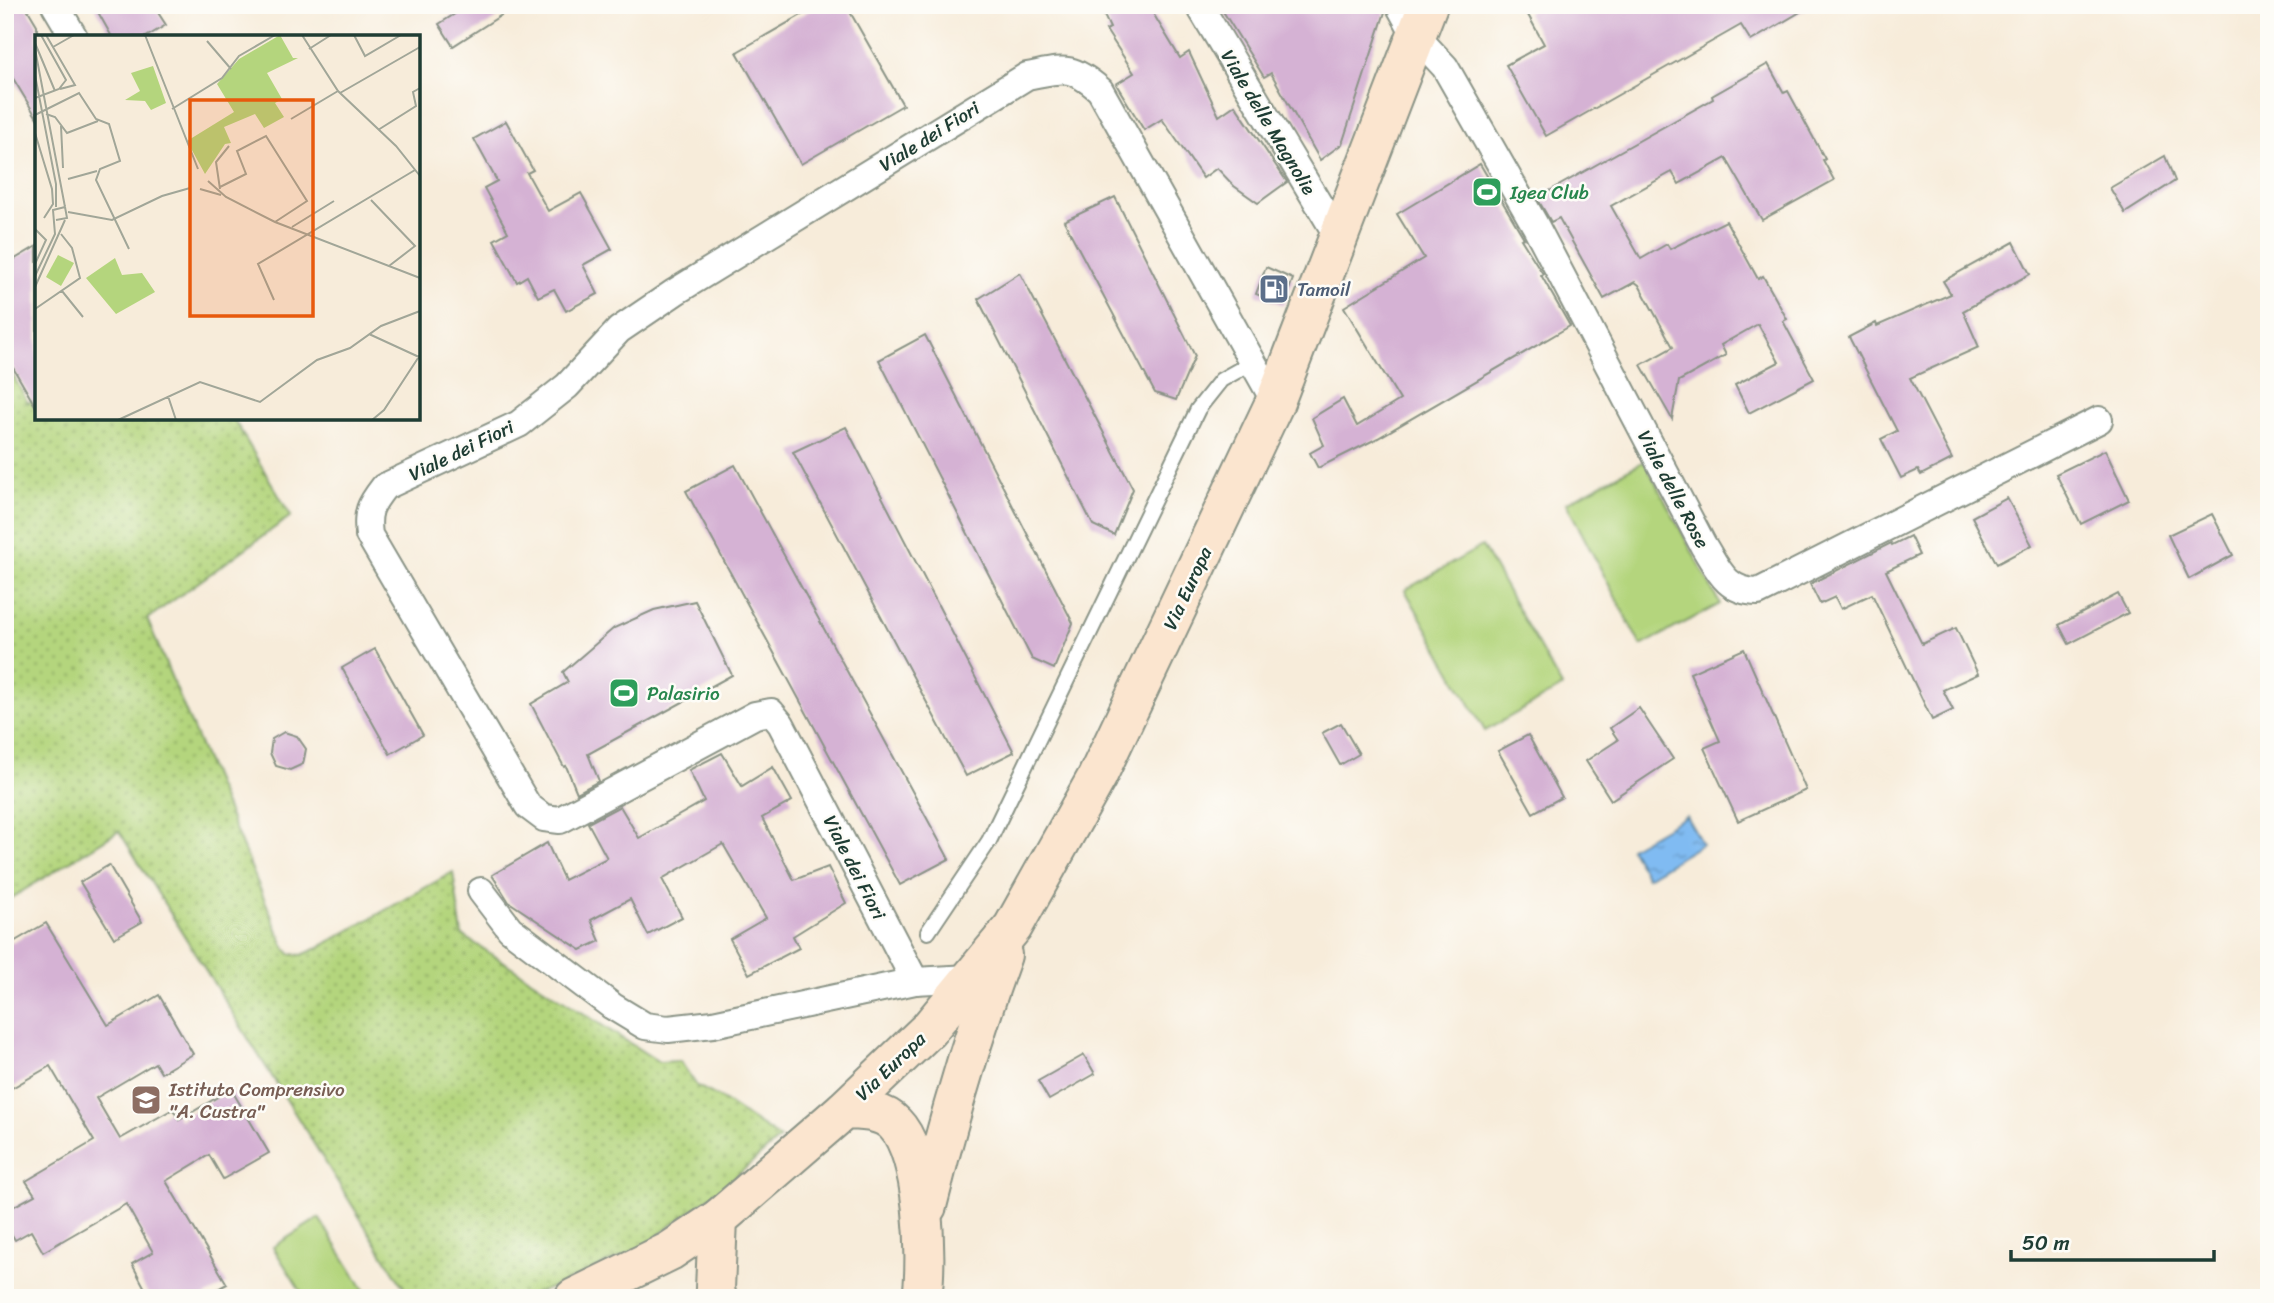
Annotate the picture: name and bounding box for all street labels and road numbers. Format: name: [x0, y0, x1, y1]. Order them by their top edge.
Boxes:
street label: Viale delle Magnolie: [1212, 43, 1325, 202]
street label: Viale dei Fiori: [872, 92, 987, 181]
street label: Viale dei Fiori: [403, 410, 520, 490]
street label: Viale delle Rose: [1628, 424, 1719, 555]
street label: Via Europa: [1154, 541, 1221, 635]
street label: Viale dei Fiori: [814, 809, 895, 926]
street label: Via Europa: [847, 1023, 934, 1109]

